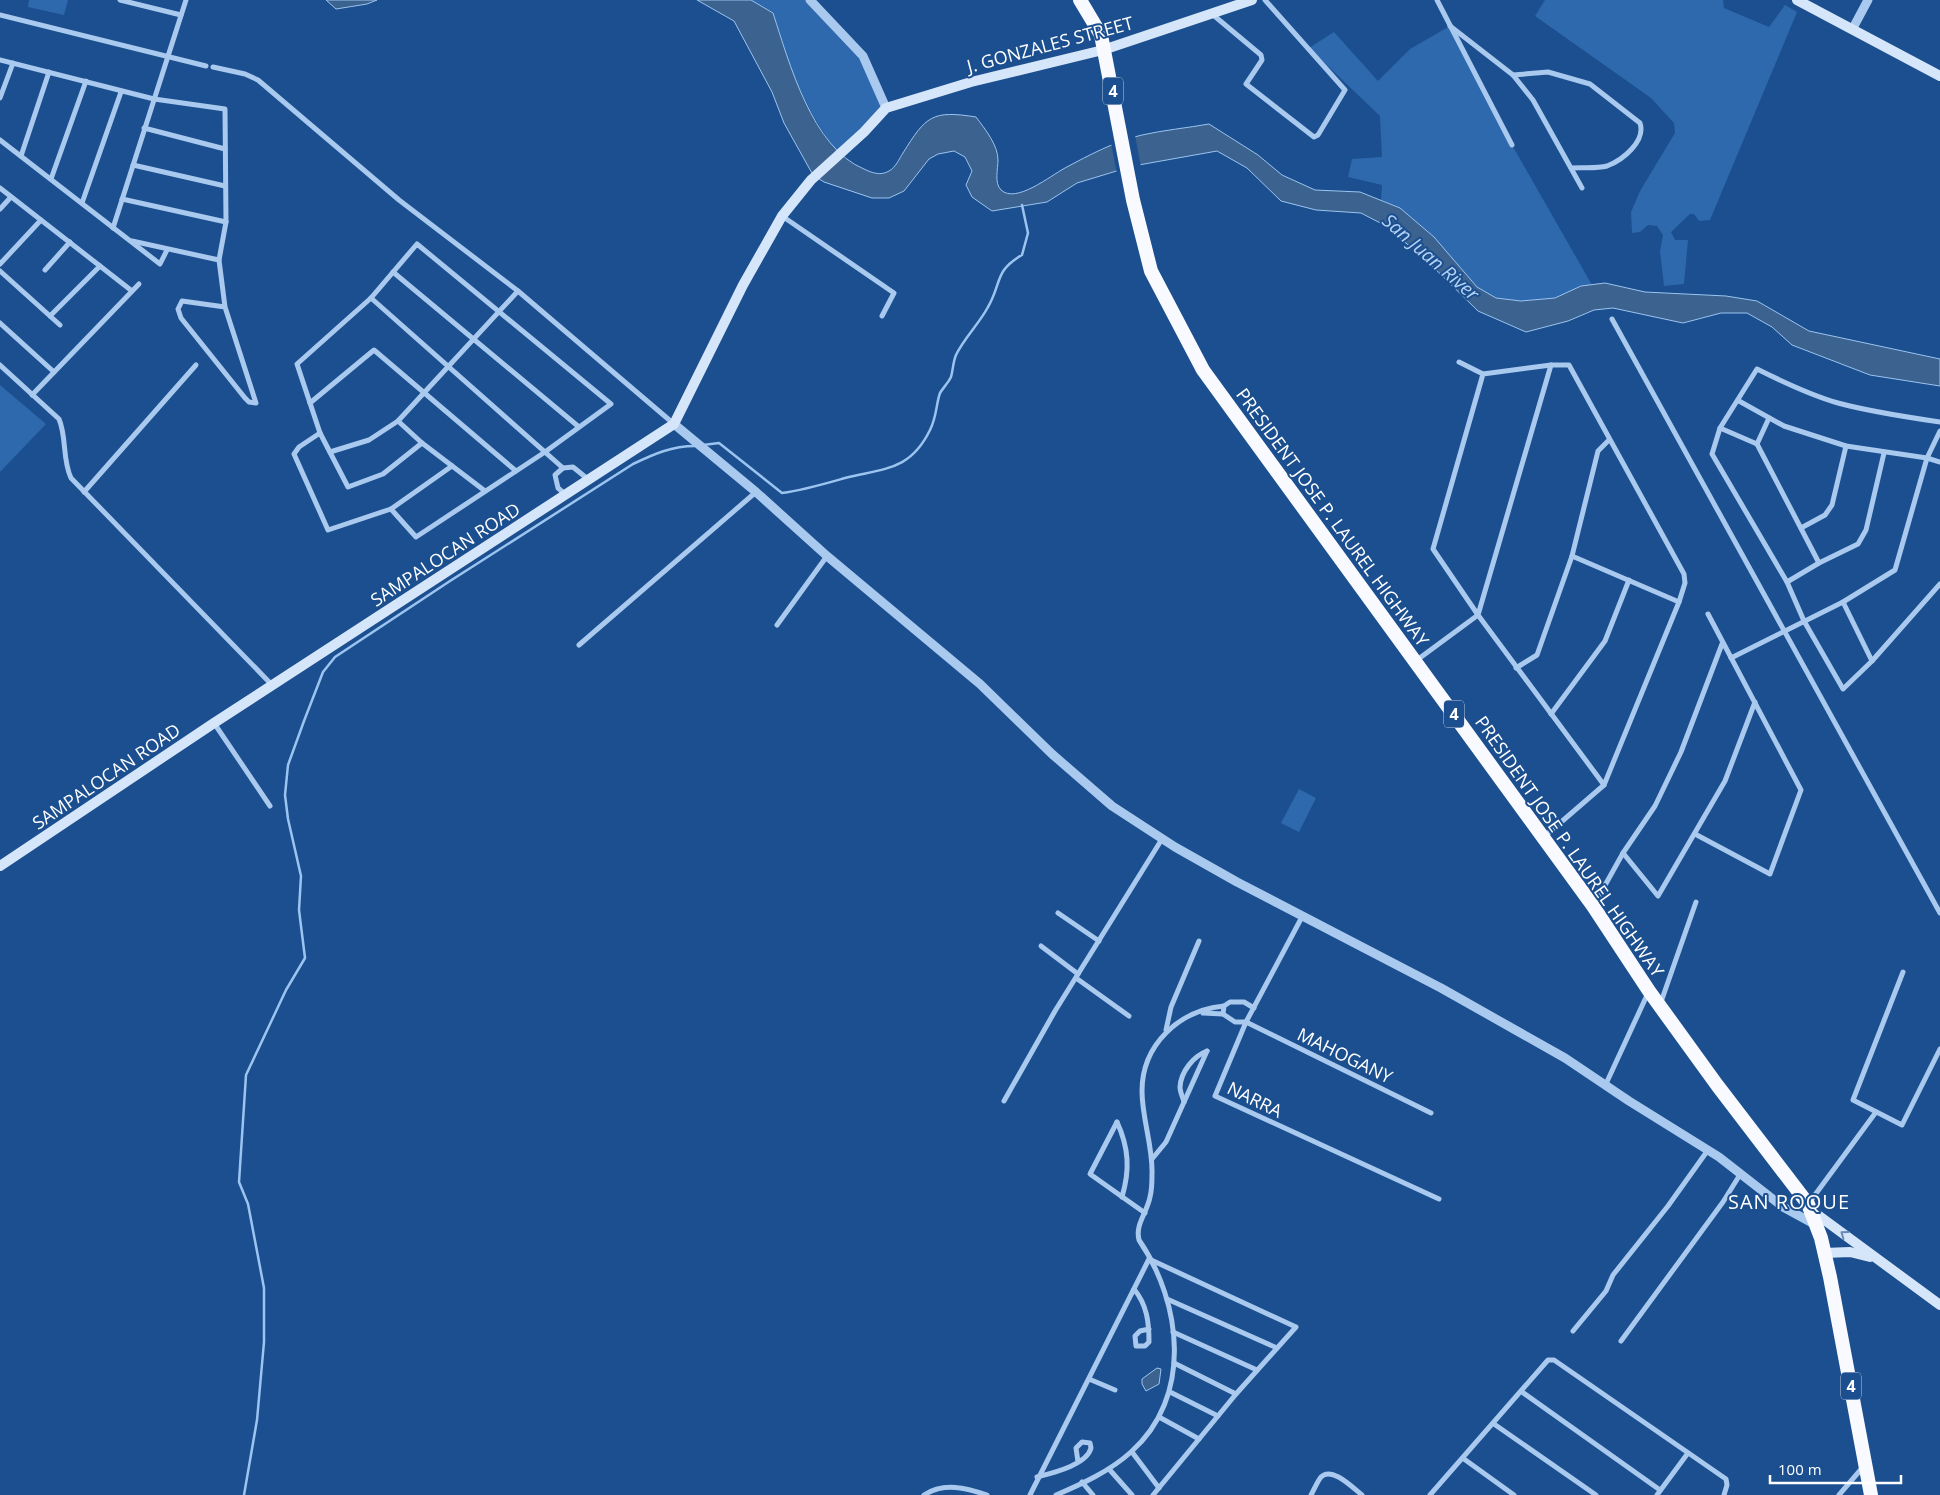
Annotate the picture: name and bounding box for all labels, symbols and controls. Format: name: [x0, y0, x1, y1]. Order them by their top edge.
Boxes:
street label: J. GONZALES STREET: [962, 10, 1136, 78]
road number: 4: [1103, 78, 1123, 104]
water label: San Juan River: [1377, 208, 1486, 307]
street label: PRESIDENT JOSE P. LAUREL HIGHWAY: [1231, 383, 1435, 652]
street label: SAMPALOCAN ROAD: [366, 497, 524, 611]
road number: 4: [1444, 701, 1464, 728]
street label: PRESIDENT JOSE P. LAUREL HIGHWAY: [1470, 711, 1670, 982]
street label: SAMPALOCAN ROAD: [27, 718, 185, 834]
street label: MAHOGANY: [1293, 1022, 1397, 1089]
street label: NARRA: [1223, 1075, 1287, 1123]
district label: SAN ROQUE: [1728, 1188, 1850, 1215]
one-way arrow: [1841, 1232, 1850, 1240]
road number: 4: [1841, 1372, 1861, 1400]
scale bar: [1770, 1452, 1901, 1484]
text: 100 m: [1778, 1459, 1822, 1479]

